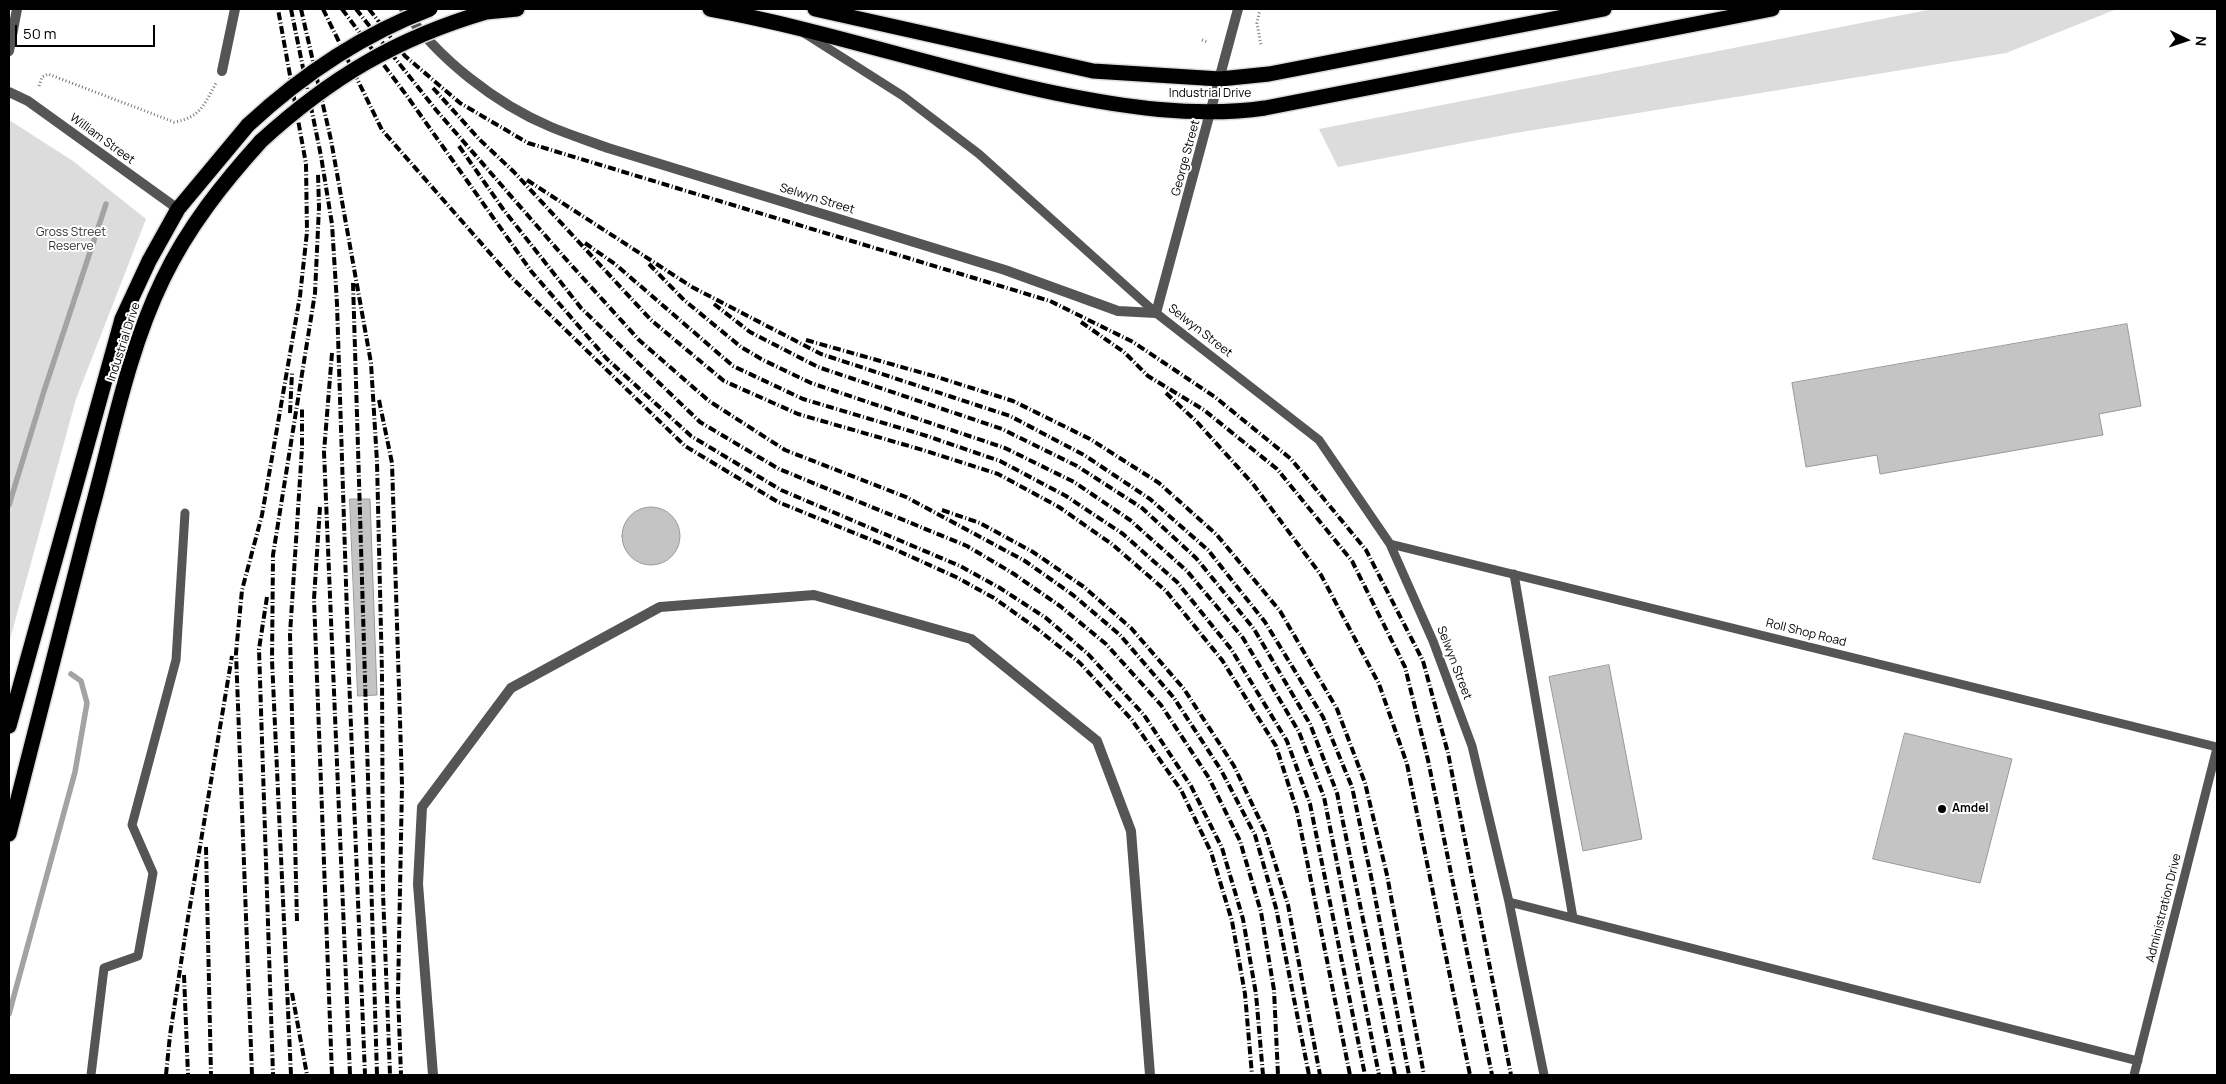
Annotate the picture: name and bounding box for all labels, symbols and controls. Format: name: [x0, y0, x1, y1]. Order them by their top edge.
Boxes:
scale bar: [18, 15, 158, 47]
north arrow: [2161, 15, 2211, 65]
text: 50 m: [23, 23, 57, 44]
text: N: [2192, 35, 2211, 47]
street label: Industrial Drive: [1169, 87, 1251, 101]
street label: William Street: [67, 111, 137, 167]
street label: George Street: [1169, 118, 1203, 198]
street label: Selwyn Street: [778, 181, 856, 217]
park label: Gross Street Reserve: [36, 226, 106, 254]
street label: Industrial Drive: [104, 301, 144, 383]
street label: Selwyn Street: [1165, 301, 1235, 361]
street label: Roll Shop Road: [1764, 616, 1848, 650]
street label: Selwyn Street: [1433, 624, 1475, 702]
place label: Amdel: [1952, 802, 1989, 816]
marker: Amdel: [1936, 803, 1948, 815]
street label: Administration Drive: [2143, 852, 2185, 964]

